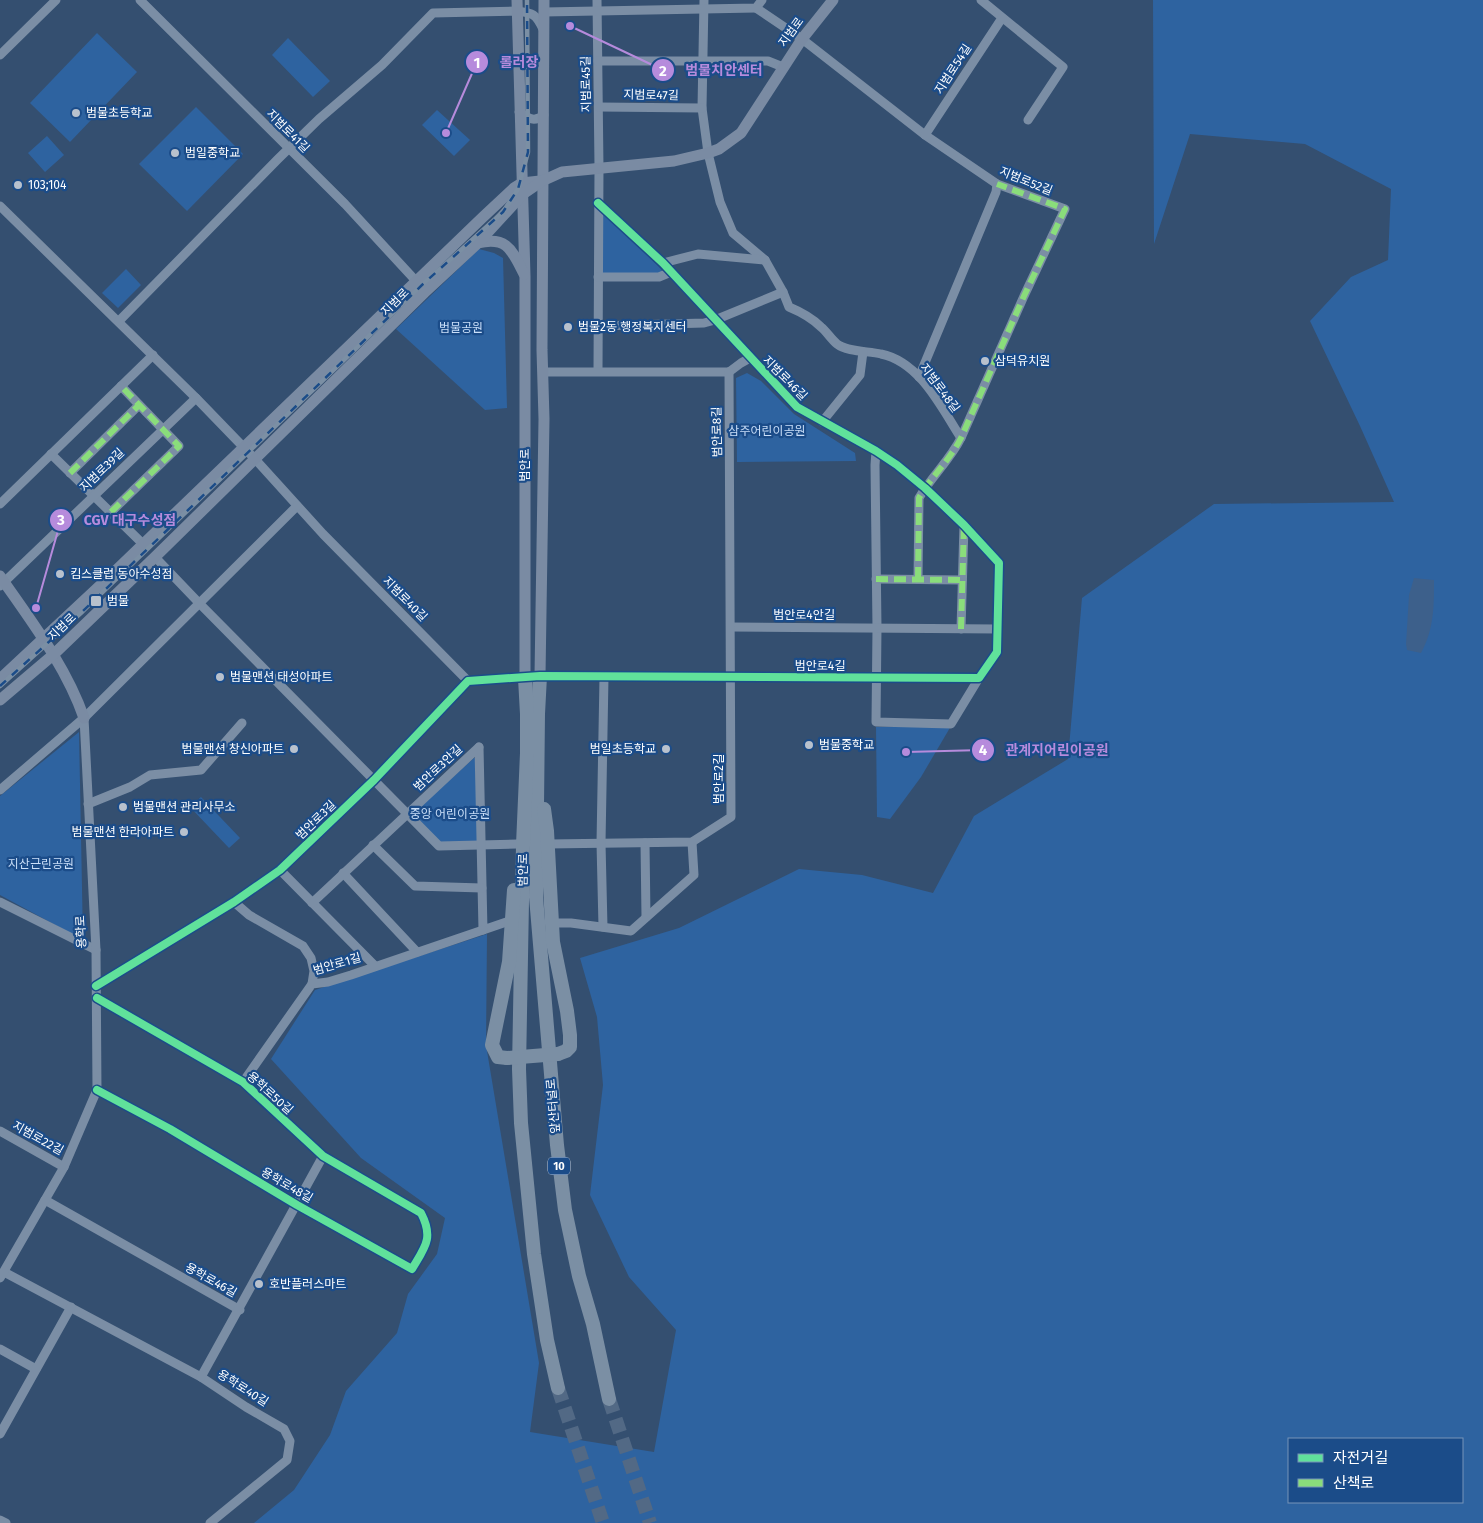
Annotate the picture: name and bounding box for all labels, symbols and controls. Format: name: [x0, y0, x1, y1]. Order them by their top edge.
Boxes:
street label: 지범로: [776, 14, 806, 50]
street label: 지범로54길: [932, 41, 974, 97]
callout: 롤러장: [465, 48, 549, 77]
text: 1: [474, 54, 480, 72]
text: 롤러장: [500, 54, 538, 71]
street label: 지범로45길: [579, 56, 593, 112]
callout: 범물치안센터: [650, 56, 773, 85]
text: 2: [659, 62, 667, 80]
text: 범물치안센터: [685, 62, 763, 79]
street label: 지범로47길: [623, 88, 679, 102]
place label: 범물초등학교: [86, 106, 152, 120]
marker: 범물초등학교: [70, 107, 82, 119]
street label: 지범로41길: [264, 107, 312, 155]
place label: 범일중학교: [185, 146, 240, 160]
marker: 범일중학교: [169, 147, 181, 159]
street label: 지범로52길: [997, 164, 1055, 198]
place label: 103;104: [28, 178, 67, 192]
marker: 103;104: [12, 179, 24, 191]
street label: 지범로: [378, 285, 412, 319]
place label: 범물2동 행정복지센터: [578, 320, 686, 334]
park label: 범물공원: [439, 321, 483, 335]
marker: 범물2동 행정복지센터: [562, 321, 574, 333]
street label: 지범로46길: [760, 353, 810, 403]
place label: 삼덕유치원: [995, 354, 1050, 368]
marker: 삼덕유치원: [979, 355, 991, 367]
street label: 지범로48길: [917, 361, 963, 415]
street label: 범안로8길: [710, 406, 724, 458]
park label: 삼주어린이공원: [728, 424, 806, 438]
street label: 지범로39길: [77, 445, 127, 495]
street label: 범안로: [518, 448, 532, 482]
callout: CGV 대구수성점: [48, 505, 186, 534]
text: 3: [56, 511, 65, 529]
text: CGV 대구수성점: [84, 512, 176, 529]
place label: 킴스클럽 동아수성점: [70, 567, 173, 581]
marker: 킴스클럽 동아수성점: [54, 568, 66, 580]
street label: 지범로40길: [380, 574, 430, 624]
marker: 범물: [89, 594, 103, 608]
place label: 범물: [107, 594, 129, 608]
street label: 범안로4안길: [773, 608, 835, 622]
street label: 지범로: [45, 610, 79, 644]
street label: 범안로4길: [795, 659, 845, 673]
place label: 범물맨션 태성아파트: [230, 670, 333, 684]
marker: 범물맨션 태성아파트: [214, 671, 226, 683]
callout: 관계지어린이공원: [971, 735, 1119, 764]
place label: 범물중학교: [819, 738, 874, 752]
marker: 범물중학교: [803, 739, 815, 751]
text: 4: [979, 741, 988, 759]
place label: 범물맨션 창신아파트: [181, 742, 284, 756]
street label: 범안로3안길: [411, 742, 465, 794]
place label: 범일초등학교: [590, 742, 656, 756]
text: 관계지어린이공원: [1005, 742, 1109, 759]
marker: 범물맨션 창신아파트: [288, 743, 300, 755]
marker: 범일초등학교: [660, 743, 672, 755]
street label: 범안로2길: [712, 754, 726, 804]
street label: 범안로3길: [293, 798, 339, 842]
place label: 범물맨션 관리사무소: [133, 800, 236, 814]
marker: 범물맨션 관리사무소: [117, 801, 129, 813]
park label: 중앙 어린이공원: [410, 807, 490, 821]
place label: 범물맨션 한라아파트: [71, 825, 174, 839]
marker: 범물맨션 한라아파트: [178, 826, 190, 838]
street label: 범안로: [516, 853, 530, 887]
park label: 지산근린공원: [8, 857, 74, 871]
street label: 용학로: [73, 915, 89, 949]
street label: 범안로1길: [311, 950, 363, 978]
street label: 용학로50길: [244, 1069, 296, 1117]
street label: 앞산터널로: [544, 1078, 562, 1134]
street label: 지범로22길: [10, 1118, 66, 1158]
road number: 10: [548, 1158, 570, 1174]
street label: 용학로48길: [259, 1165, 315, 1205]
street label: 용학로46길: [183, 1260, 239, 1300]
place label: 호반플러스마트: [269, 1277, 346, 1291]
marker: 호반플러스마트: [253, 1278, 265, 1290]
street label: 용학로40길: [215, 1367, 271, 1409]
legend: [1288, 1438, 1463, 1503]
text: 자전거길: [1333, 1449, 1388, 1467]
text: 산책로: [1333, 1474, 1374, 1492]

